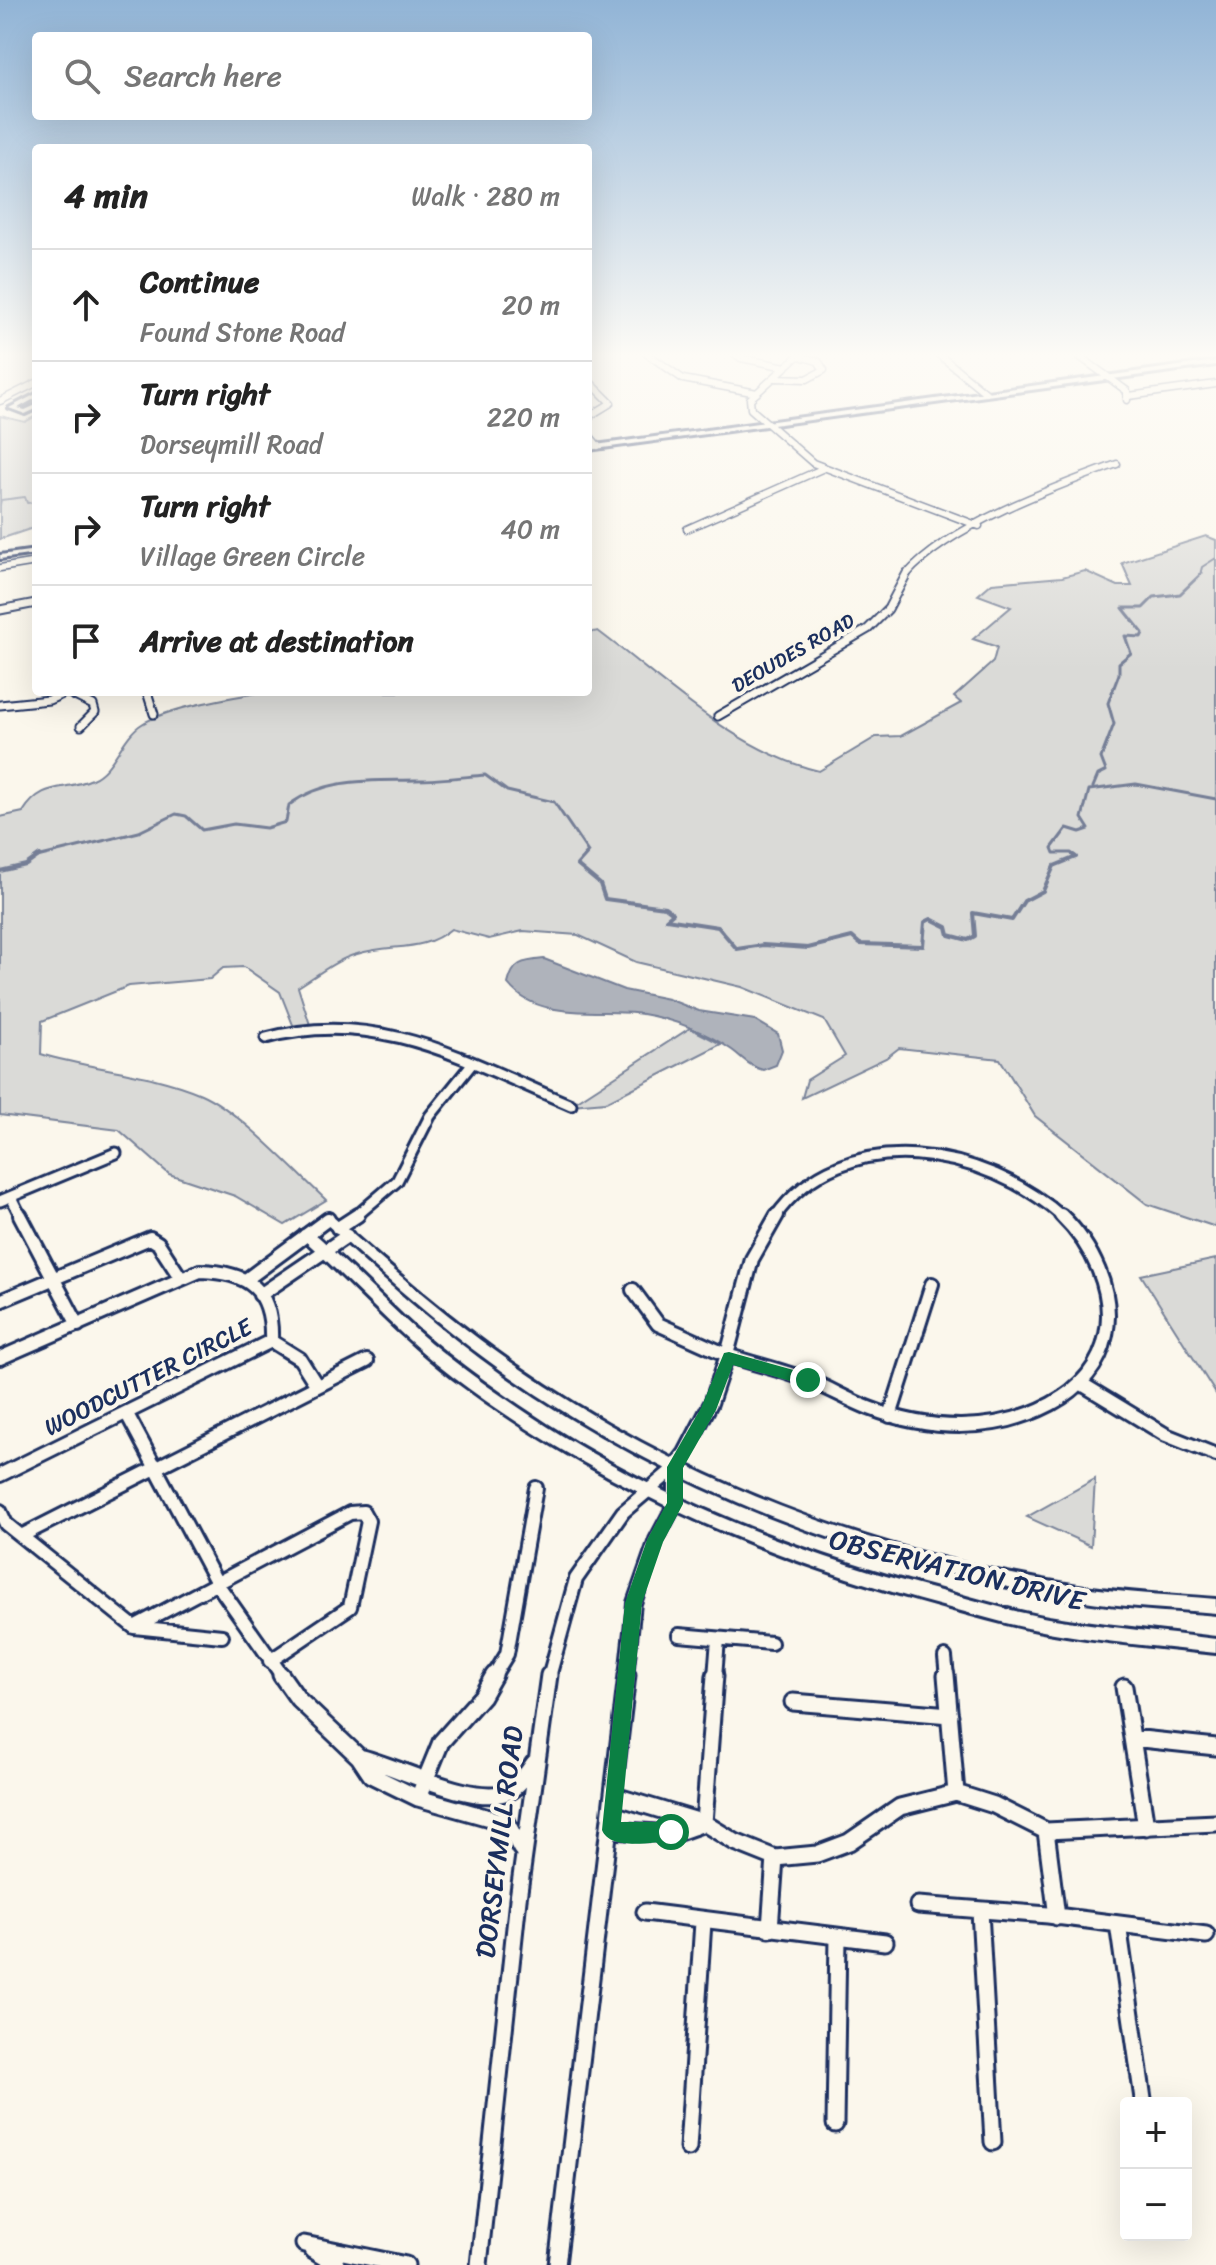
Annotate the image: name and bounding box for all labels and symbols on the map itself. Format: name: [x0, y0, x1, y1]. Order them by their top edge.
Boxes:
street label: DEOUDES ROAD: [725, 603, 861, 703]
street label: WOODCUTTER CIRCLE: [36, 1306, 261, 1448]
route end: [790, 1362, 826, 1398]
street label: OBSERVATION DRIVE: [824, 1515, 1091, 1626]
street label: DORSEYMILL ROAD: [460, 1723, 538, 1961]
route start: [653, 1814, 689, 1850]

